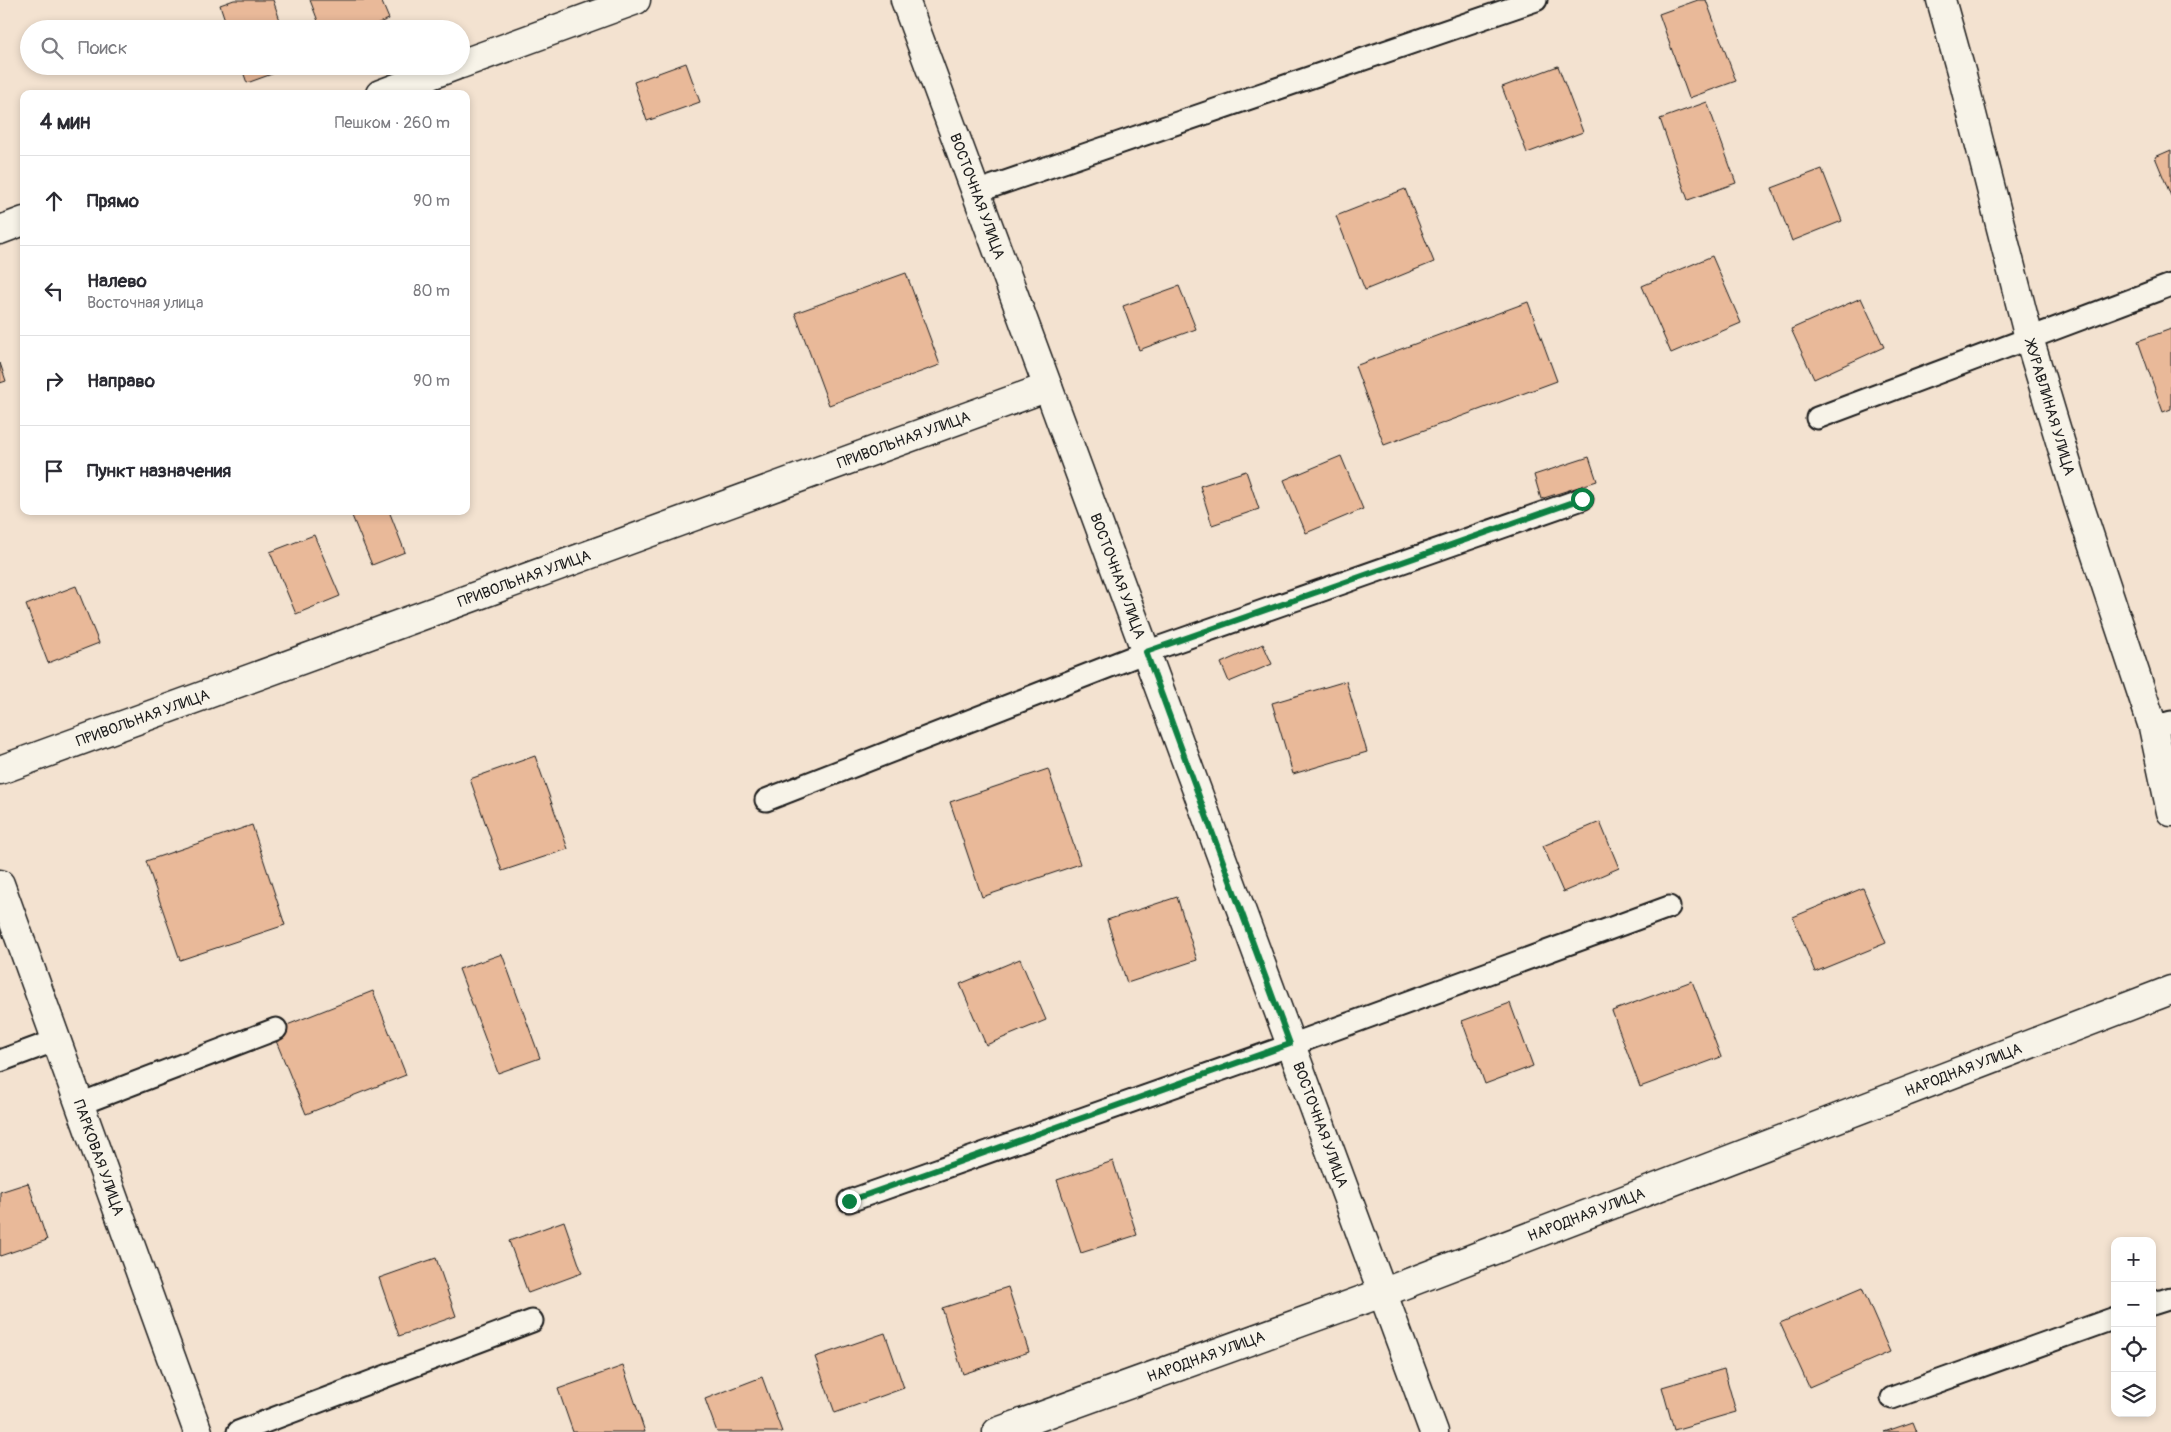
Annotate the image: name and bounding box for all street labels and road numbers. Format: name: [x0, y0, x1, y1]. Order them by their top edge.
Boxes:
street label: ВОСТОЧНАЯ УЛИЦА: [945, 131, 1009, 262]
street label: ЖУРАВЛИНАЯ УЛИЦА: [2020, 336, 2079, 478]
street label: ПРИВОЛЬНАЯ УЛИЦА: [835, 407, 973, 473]
street label: ВОСТОЧНАЯ УЛИЦА: [1085, 511, 1149, 642]
street label: ПРИВОЛЬНАЯ УЛИЦА: [455, 546, 594, 612]
street label: ПРИВОЛЬНАЯ УЛИЦА: [74, 685, 212, 751]
street label: НАРОДНАЯ УЛИЦА: [1902, 1039, 2025, 1101]
street label: ВОСТОЧНАЯ УЛИЦА: [1288, 1059, 1352, 1191]
street label: ПАРКОВАЯ УЛИЦА: [69, 1097, 128, 1219]
street label: НАРОДНАЯ УЛИЦА: [1525, 1184, 1648, 1246]
street label: НАРОДНАЯ УЛИЦА: [1144, 1327, 1268, 1387]

